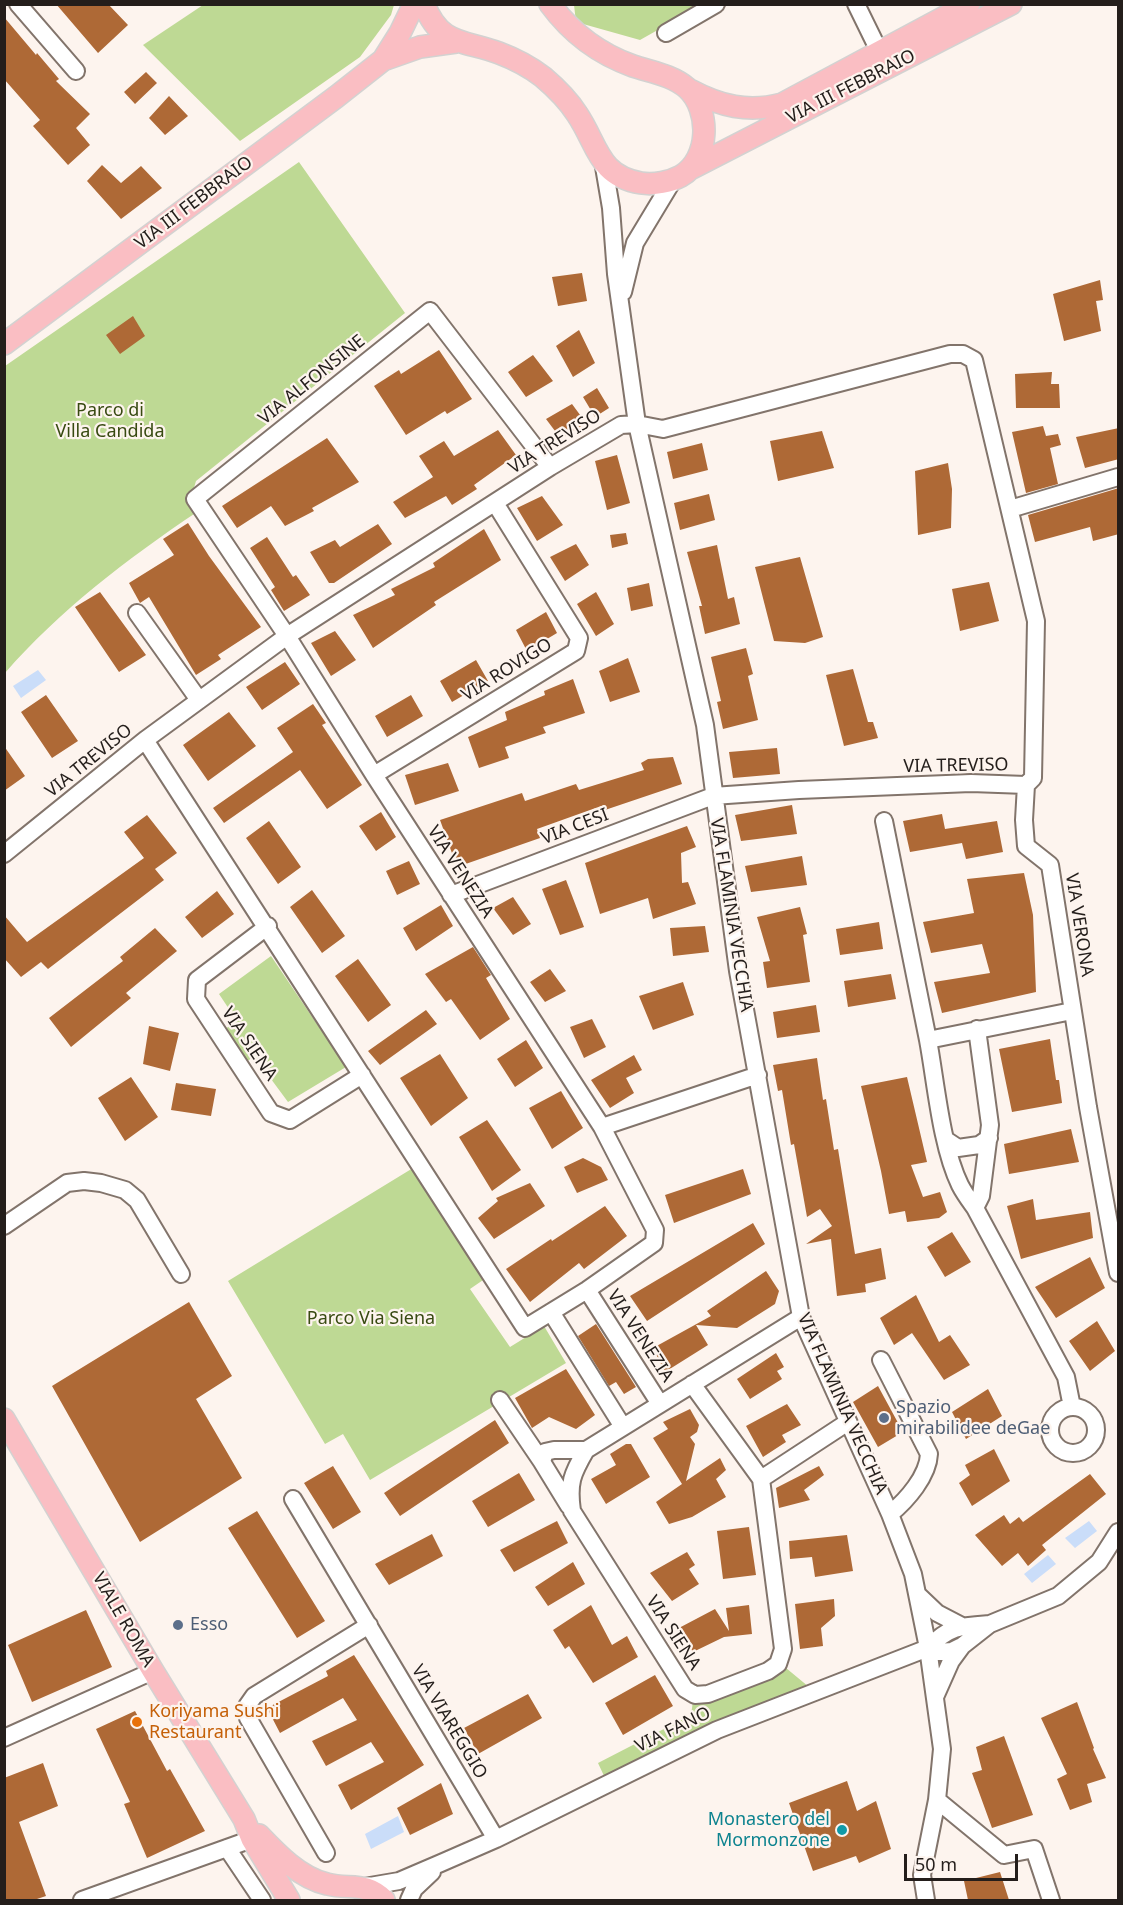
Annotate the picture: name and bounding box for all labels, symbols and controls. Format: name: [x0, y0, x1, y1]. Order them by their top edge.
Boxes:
street label: VIA III FEBBRAIO: [783, 45, 919, 129]
street label: VIA III FEBBRAIO: [131, 152, 257, 254]
street label: VIA ALFONSINE: [254, 330, 370, 430]
park label: Parco di Villa Candida: [56, 400, 164, 442]
street label: VIA TREVISO: [505, 405, 605, 479]
street label: VIA ROVIGO: [458, 634, 556, 706]
street label: VIA TREVISO: [41, 720, 137, 802]
street label: VIA TREVISO: [903, 754, 1009, 778]
street label: VIA CESI: [538, 804, 612, 850]
street label: VIA FLAMINIA VECCHIA: [705, 817, 757, 1013]
street label: VIA VENEZIA: [422, 822, 498, 922]
street label: VIA VERONA: [1060, 872, 1098, 978]
street label: VIA SIENA: [216, 1003, 282, 1085]
street label: VIA VENEZIA: [602, 1286, 678, 1386]
park label: Parco Via Siena: [307, 1308, 435, 1330]
street label: VIA FLAMINIA VECCHIA: [792, 1310, 892, 1498]
place label: Spazio mirabilidee deGae: [896, 1397, 1050, 1440]
marker: Spazio mirabilidee deGae: [877, 1411, 891, 1425]
street label: VIALE ROMA: [87, 1569, 159, 1671]
street label: VIA SIENA: [641, 1592, 705, 1674]
place label: Esso: [190, 1614, 228, 1636]
marker: Esso: [171, 1618, 185, 1632]
street label: VIA VIAREGGIO: [407, 1661, 491, 1783]
place label: Koriyama Sushi Restaurant: [149, 1701, 279, 1744]
street label: VIA FANO: [632, 1702, 714, 1758]
marker: Koriyama Sushi Restaurant: [130, 1715, 144, 1729]
place label: Monastero del Mormonzone: [708, 1809, 830, 1852]
marker: Monastero del Mormonzone: [835, 1823, 849, 1837]
scale bar: [907, 1842, 1021, 1880]
text: 50 m: [915, 1852, 957, 1876]

